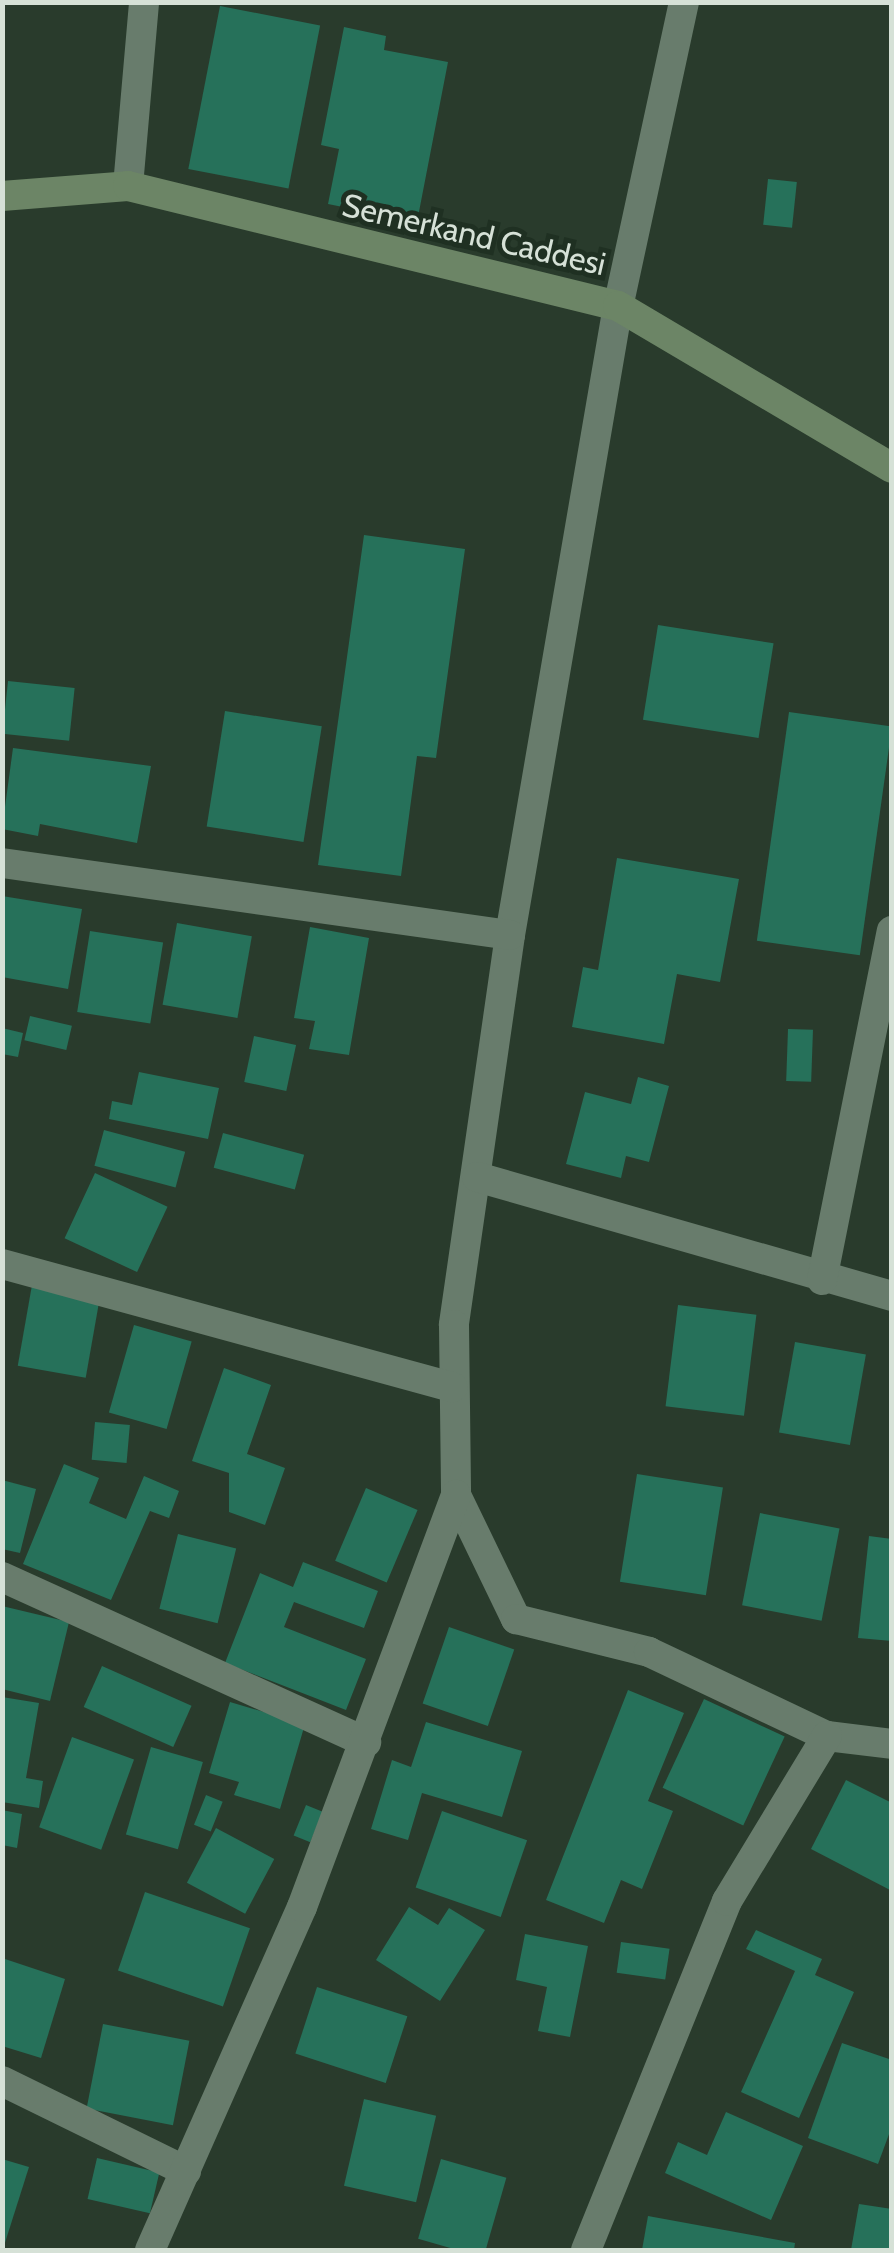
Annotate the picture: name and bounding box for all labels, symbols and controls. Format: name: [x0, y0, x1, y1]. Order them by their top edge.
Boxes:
street label: Semerkand Caddesi: [339, 186, 609, 284]

